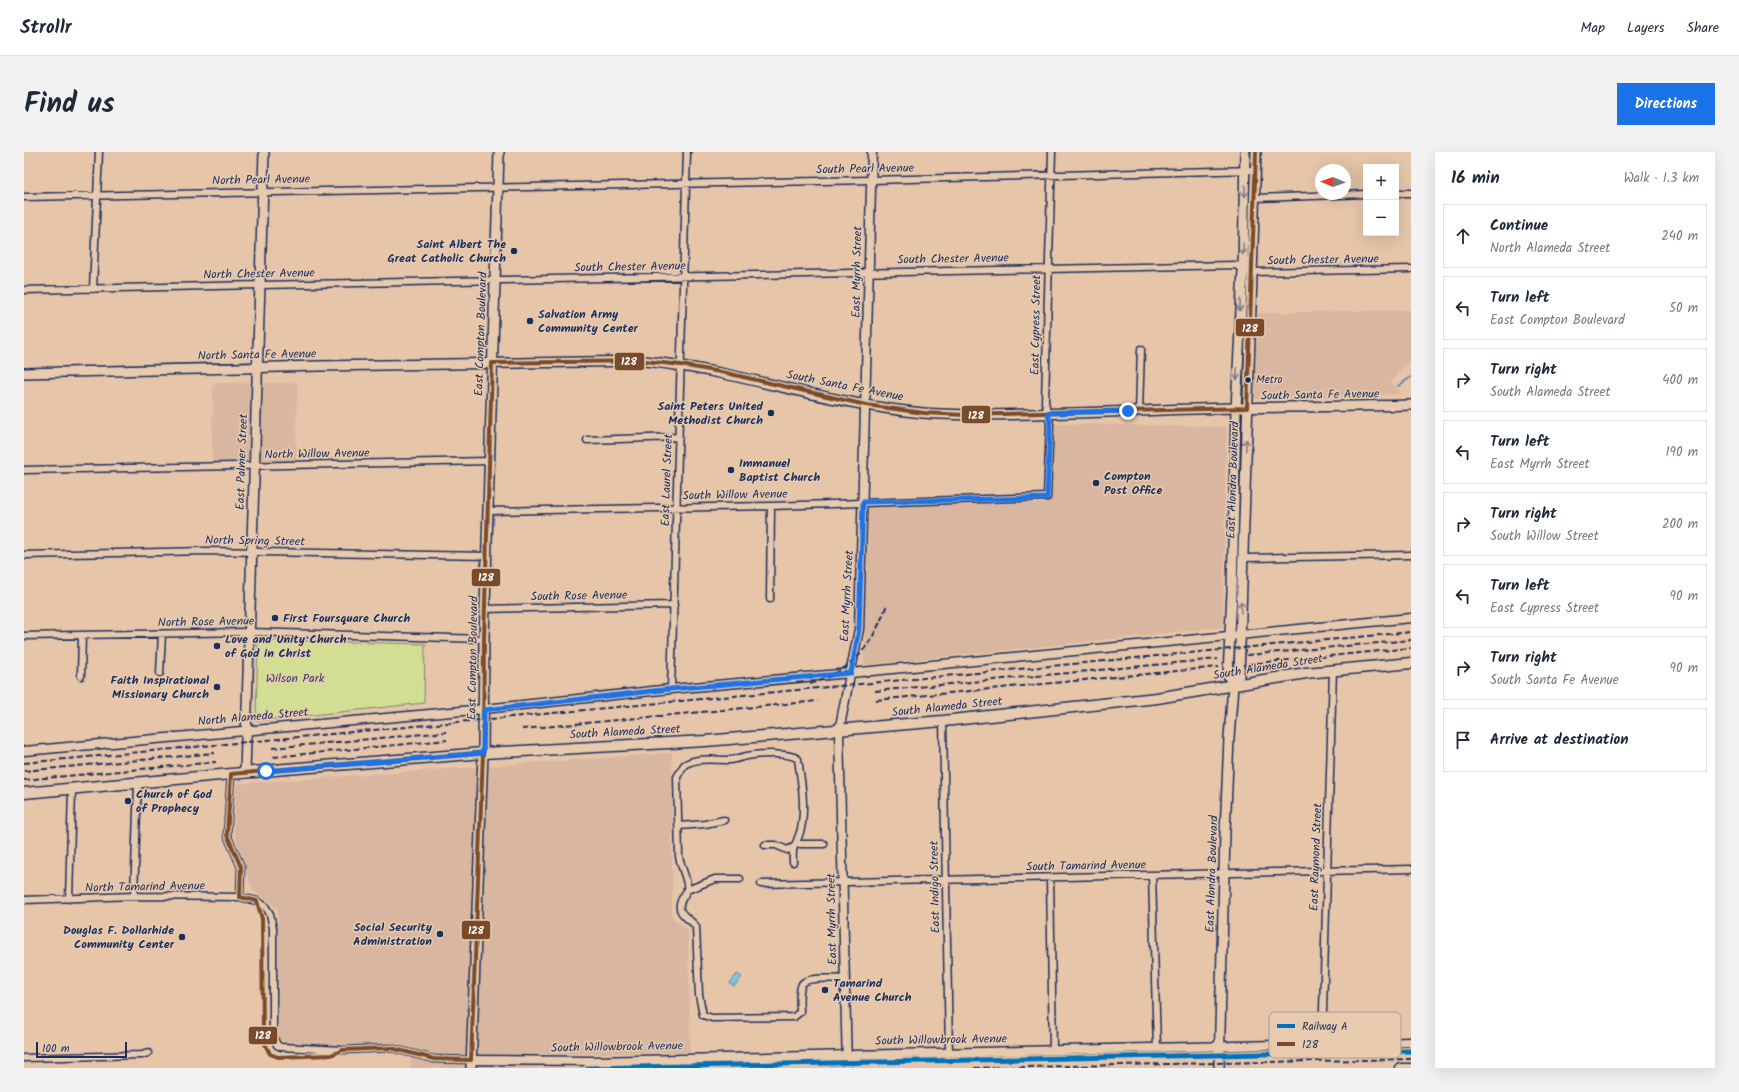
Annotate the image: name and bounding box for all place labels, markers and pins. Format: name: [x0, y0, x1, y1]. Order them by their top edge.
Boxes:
place label: Saint Albert The Great Catholic Church: [388, 235, 506, 268]
marker: Saint Albert The Great Catholic Church: [509, 246, 519, 256]
place label: Salvation Army Community Center: [538, 305, 639, 338]
marker: Salvation Army Community Center: [525, 316, 535, 326]
place label: Metro: [1256, 371, 1283, 389]
marker: Metro: [1243, 375, 1253, 385]
place label: Saint Peters United Methodist Church: [658, 397, 764, 430]
marker: Saint Peters United Methodist Church: [766, 408, 776, 418]
place label: Immanuel Baptist Church: [739, 454, 820, 487]
marker: Immanuel Baptist Church: [726, 465, 736, 475]
place label: Compton Post Office: [1104, 467, 1162, 500]
marker: Compton Post Office: [1091, 478, 1101, 488]
place label: First Foursquare Church: [283, 609, 411, 628]
marker: First Foursquare Church: [270, 613, 280, 623]
place label: Love and Unity Church of God in Christ: [225, 630, 347, 663]
marker: Love and Unity Church of God in Christ: [212, 641, 222, 651]
place label: Faith Inspirational Missionary Church: [111, 671, 210, 704]
marker: Faith Inspirational Missionary Church: [212, 682, 222, 692]
place label: Church of God of Prophecy: [136, 785, 213, 818]
marker: Church of God of Prophecy: [123, 796, 133, 806]
place label: Social Security Administration: [353, 918, 433, 951]
place label: Douglas F. Dollarhide Community Center: [63, 921, 175, 954]
marker: Social Security Administration: [435, 929, 445, 939]
marker: Douglas F. Dollarhide Community Center: [177, 932, 187, 942]
place label: Tamarind Avenue Church: [833, 974, 912, 1007]
marker: Tamarind Avenue Church: [820, 985, 830, 995]

